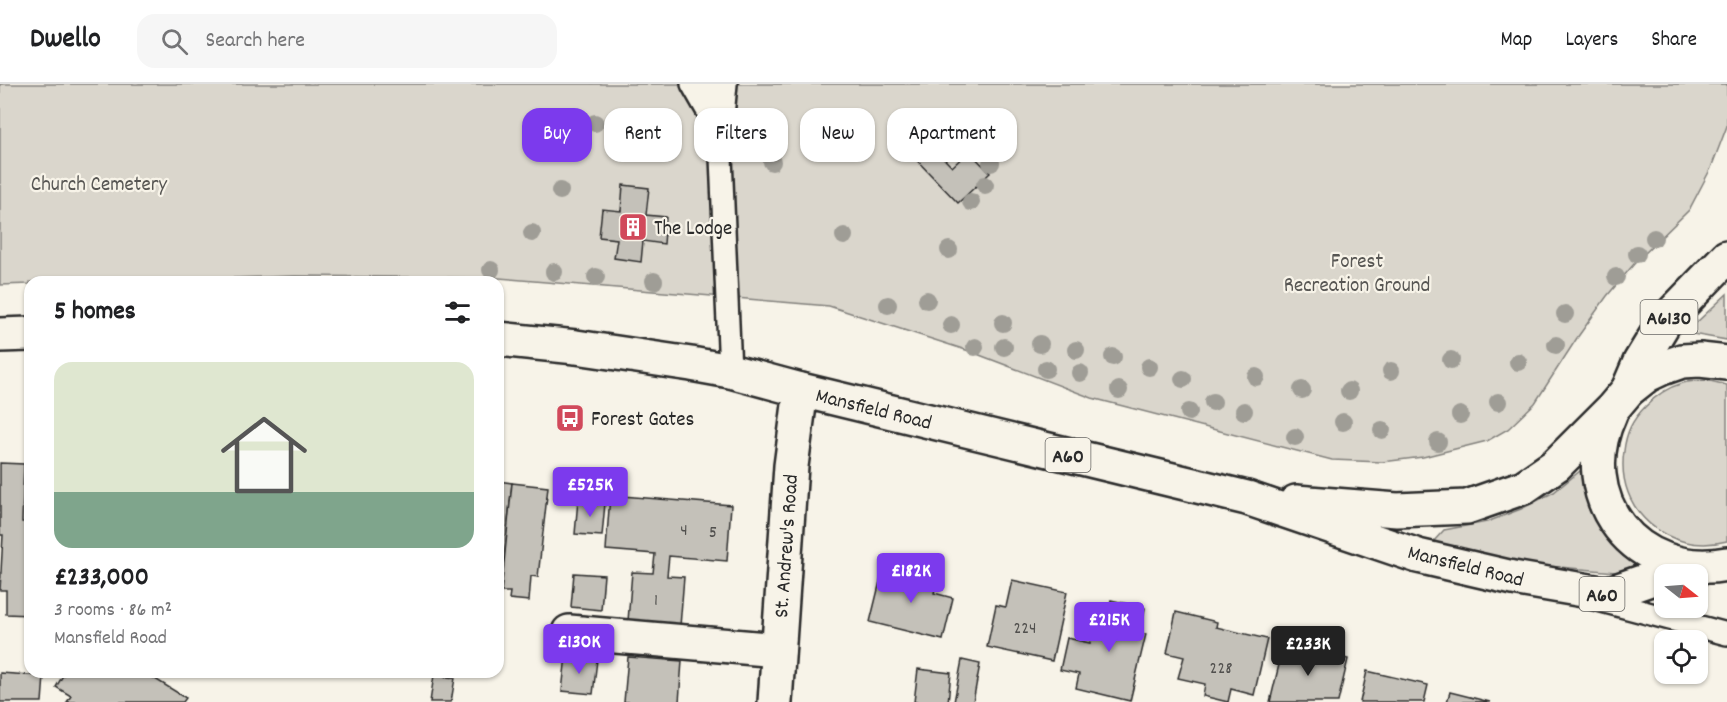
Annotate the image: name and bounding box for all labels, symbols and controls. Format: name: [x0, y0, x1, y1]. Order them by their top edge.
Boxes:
search box: [137, 14, 557, 68]
text: Dwello: [30, 21, 101, 61]
icon: search: [158, 25, 191, 58]
text: Search here: [206, 26, 305, 57]
text: Map: [1501, 26, 1532, 56]
text: Layers: [1565, 26, 1618, 56]
text: Share: [1651, 26, 1697, 56]
chip: Buy: [522, 108, 592, 162]
chip: Rent: [604, 108, 682, 162]
chip: Filters: [694, 108, 788, 162]
chip: New: [800, 108, 875, 162]
chip: Apartment: [887, 108, 1017, 162]
park label: Church Cemetery: [31, 171, 168, 201]
building icon: The Lodge: [617, 211, 649, 243]
place label: The Lodge: [654, 215, 732, 245]
park label: Forest Recreation Ground: [1284, 248, 1430, 302]
text: 5 homes: [54, 294, 136, 331]
icon: filters: [441, 296, 474, 329]
road number: A6130: [1640, 300, 1698, 334]
street label: Mansfield Road: [812, 382, 934, 440]
icon: home: [210, 401, 318, 509]
bus stop icon: Forest Gates: [554, 402, 586, 434]
place label: Forest Gates: [591, 406, 694, 436]
road number: A60: [1046, 438, 1090, 472]
pin: £525K: [548, 467, 632, 518]
text: £525K: [567, 472, 613, 500]
street label: St. Andrew's Road: [768, 473, 808, 619]
house number: 4: [680, 519, 688, 544]
house number: 5: [709, 521, 717, 546]
street label: Mansfield Road: [1404, 539, 1526, 597]
pin: £182K: [869, 553, 953, 604]
text: £182K: [891, 558, 931, 586]
text: £233,000: [54, 560, 149, 597]
north arrow: [1654, 564, 1708, 618]
map controls: [1654, 564, 1708, 684]
road number: A60: [1580, 577, 1624, 611]
house number: 1: [654, 589, 658, 614]
text: 3 rooms · 86 m²: [54, 597, 172, 625]
pin: £215K: [1067, 602, 1151, 653]
text: £215K: [1088, 607, 1130, 635]
house number: 224: [1013, 617, 1037, 642]
pin: £130K: [537, 624, 621, 675]
text: Mansfield Road: [54, 625, 167, 653]
pin: £233K: [1266, 626, 1350, 677]
text: £130K: [557, 629, 601, 657]
button: locate: [1654, 630, 1708, 684]
text: £233K: [1285, 631, 1331, 659]
house number: 228: [1210, 657, 1232, 682]

